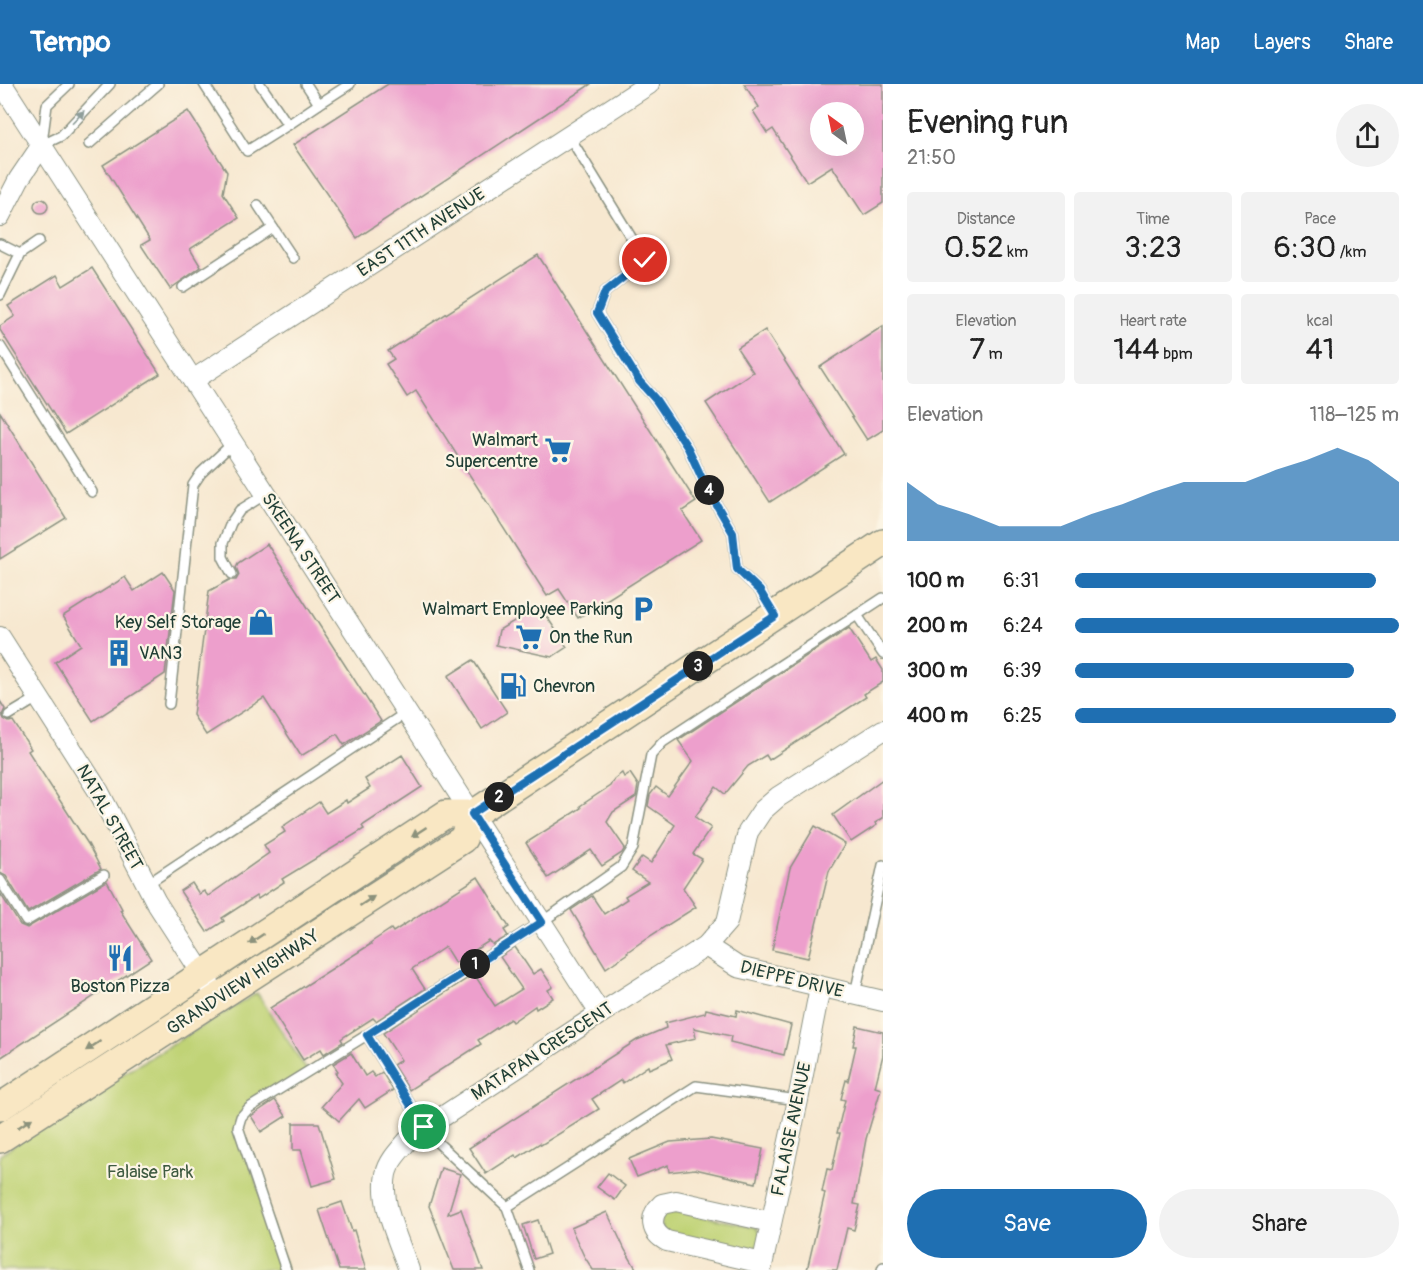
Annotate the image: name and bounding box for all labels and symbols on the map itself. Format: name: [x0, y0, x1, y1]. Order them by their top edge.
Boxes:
north arrow: [810, 102, 864, 156]
one-way arrow: [70, 111, 84, 125]
street label: EAST 11TH AVENUE: [353, 182, 490, 282]
pin: [619, 234, 670, 285]
place label: Walmart Supercentre: [445, 429, 539, 473]
supermarket icon: Walmart Supercentre: [543, 435, 573, 465]
pin: 4: [694, 475, 724, 505]
street label: SKEENA STREET: [256, 488, 345, 608]
parking icon: Walmart Employee Parking: [628, 594, 658, 624]
place label: Walmart Employee Parking: [422, 598, 623, 621]
shop icon: Key Self Storage: [246, 607, 276, 637]
place label: Key Self Storage: [115, 611, 241, 634]
supermarket icon: On the Run: [514, 622, 544, 652]
place label: On the Run: [549, 626, 633, 649]
building icon: VAN3: [104, 638, 134, 668]
place label: VAN3: [139, 642, 182, 665]
pin: 3: [683, 651, 713, 681]
fuel station icon: Chevron: [498, 671, 528, 701]
place label: Chevron: [533, 675, 595, 698]
street label: NATAL STREET: [71, 760, 148, 874]
pin: 2: [484, 782, 514, 812]
one-way arrow: [412, 826, 428, 838]
one-way arrow: [359, 895, 375, 907]
street label: GRANDVIEW HIGHWAY: [162, 924, 325, 1040]
one-way arrow: [249, 933, 265, 945]
restaurant icon: Boston Pizza: [105, 943, 135, 973]
pin: 1: [460, 949, 490, 979]
street label: DIEPPE DRIVE: [738, 956, 846, 1003]
place label: Boston Pizza: [71, 975, 170, 998]
street label: MATAPAN CRESCENT: [467, 997, 617, 1106]
one-way arrow: [86, 1040, 102, 1052]
street label: FALAISE AVENUE: [766, 1060, 817, 1198]
pin: [398, 1101, 449, 1152]
one-way arrow: [17, 1117, 33, 1128]
park label: Falaise Park: [107, 1161, 194, 1184]

